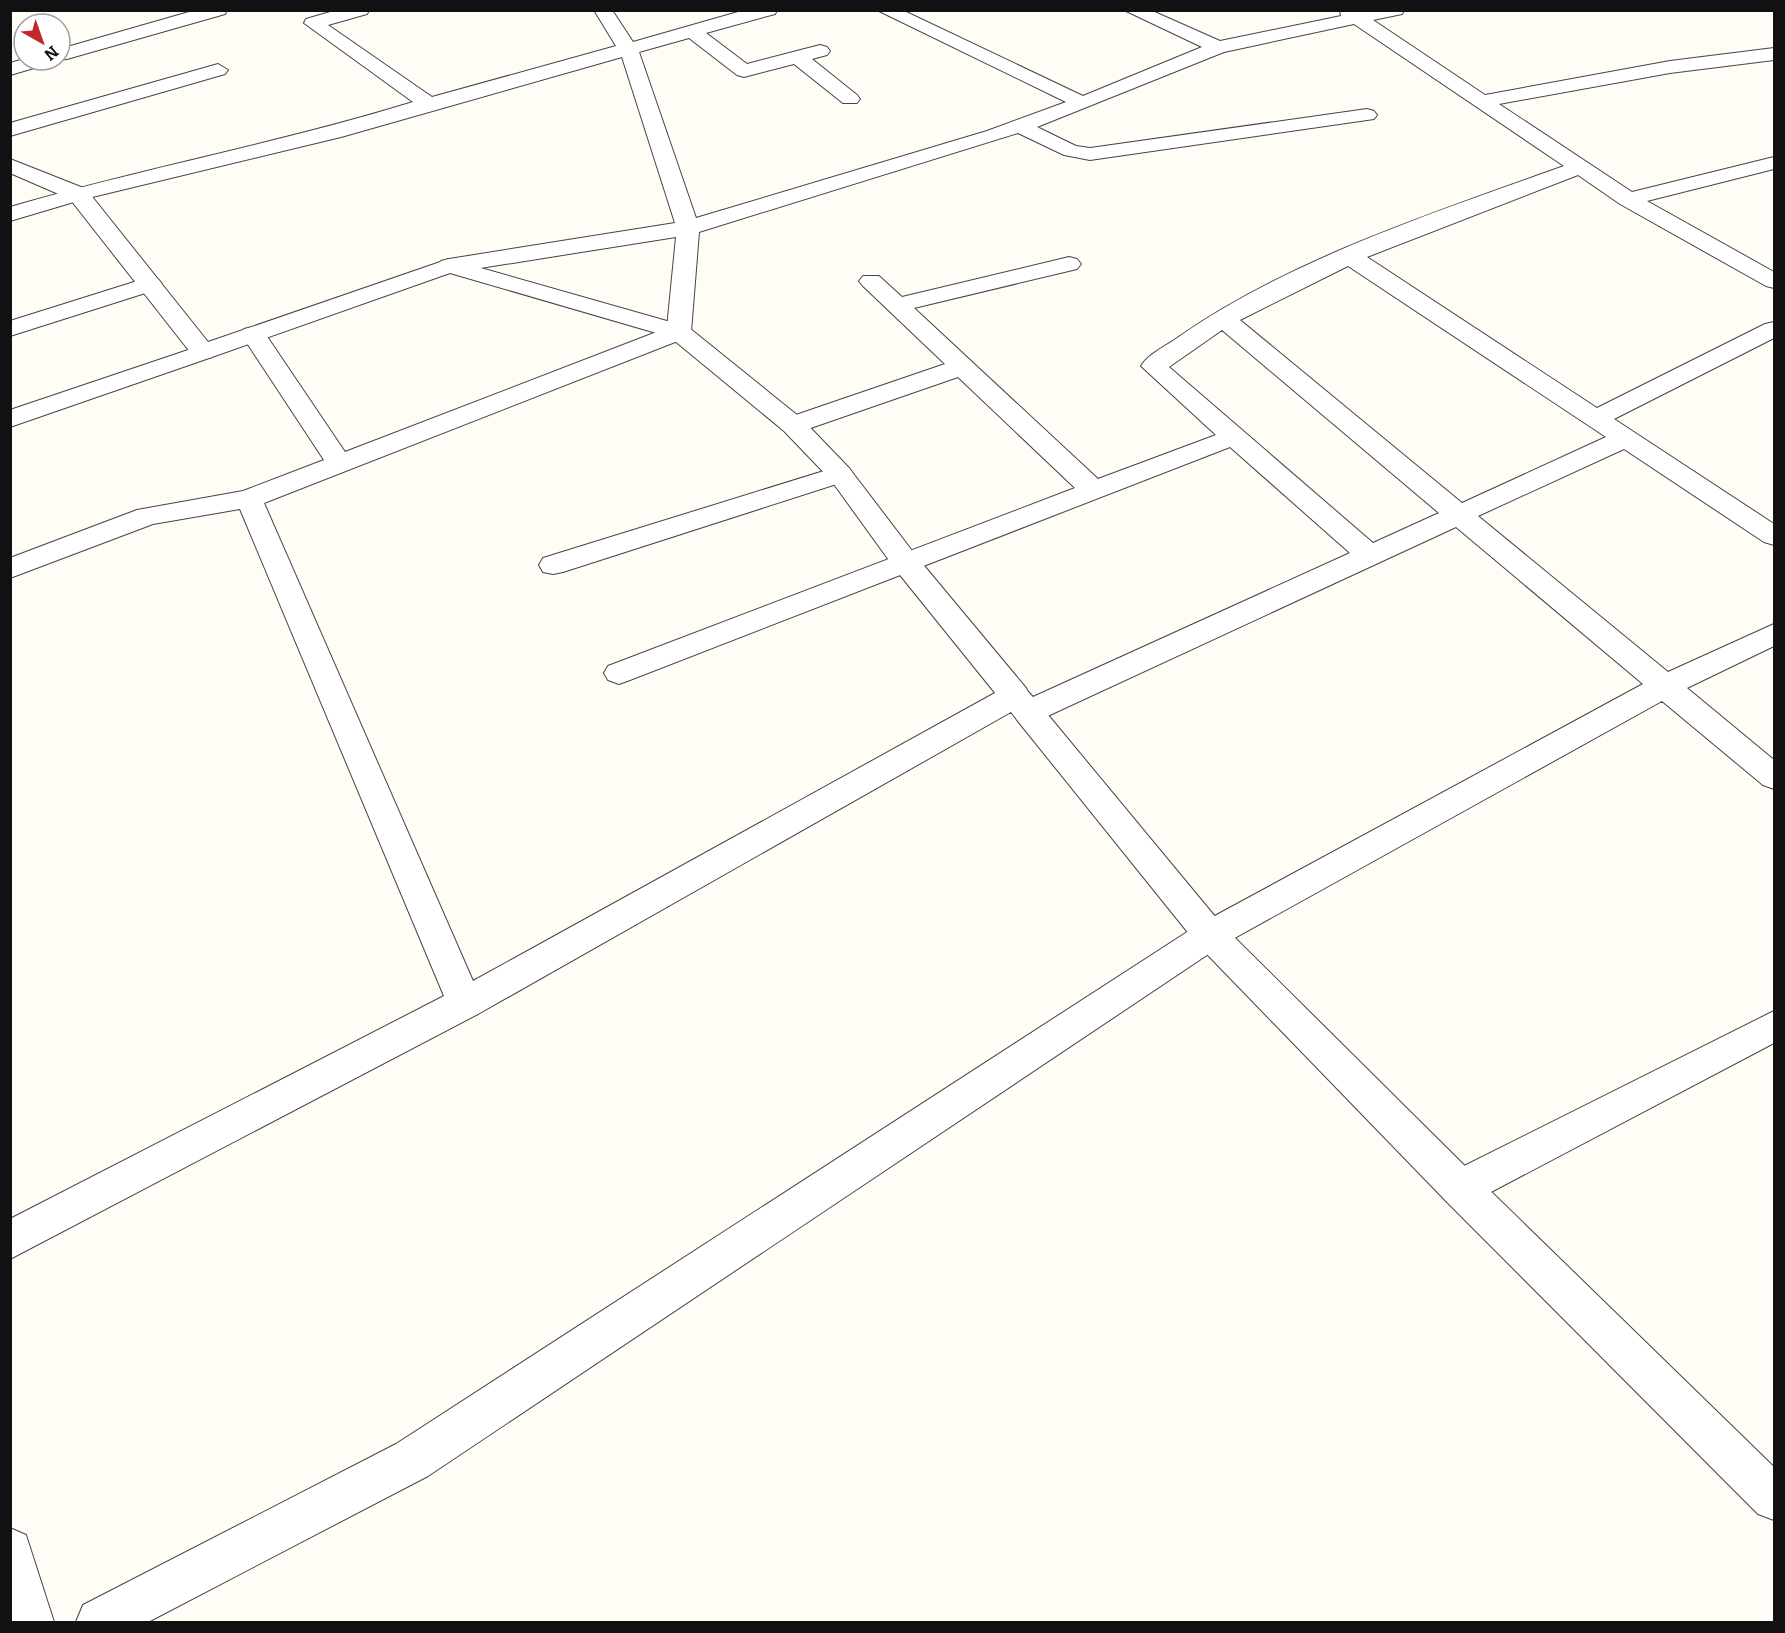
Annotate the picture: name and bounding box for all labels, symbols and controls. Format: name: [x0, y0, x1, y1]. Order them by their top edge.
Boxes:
north arrow: [12, 12, 72, 72]
text: N: [40, 42, 62, 64]

